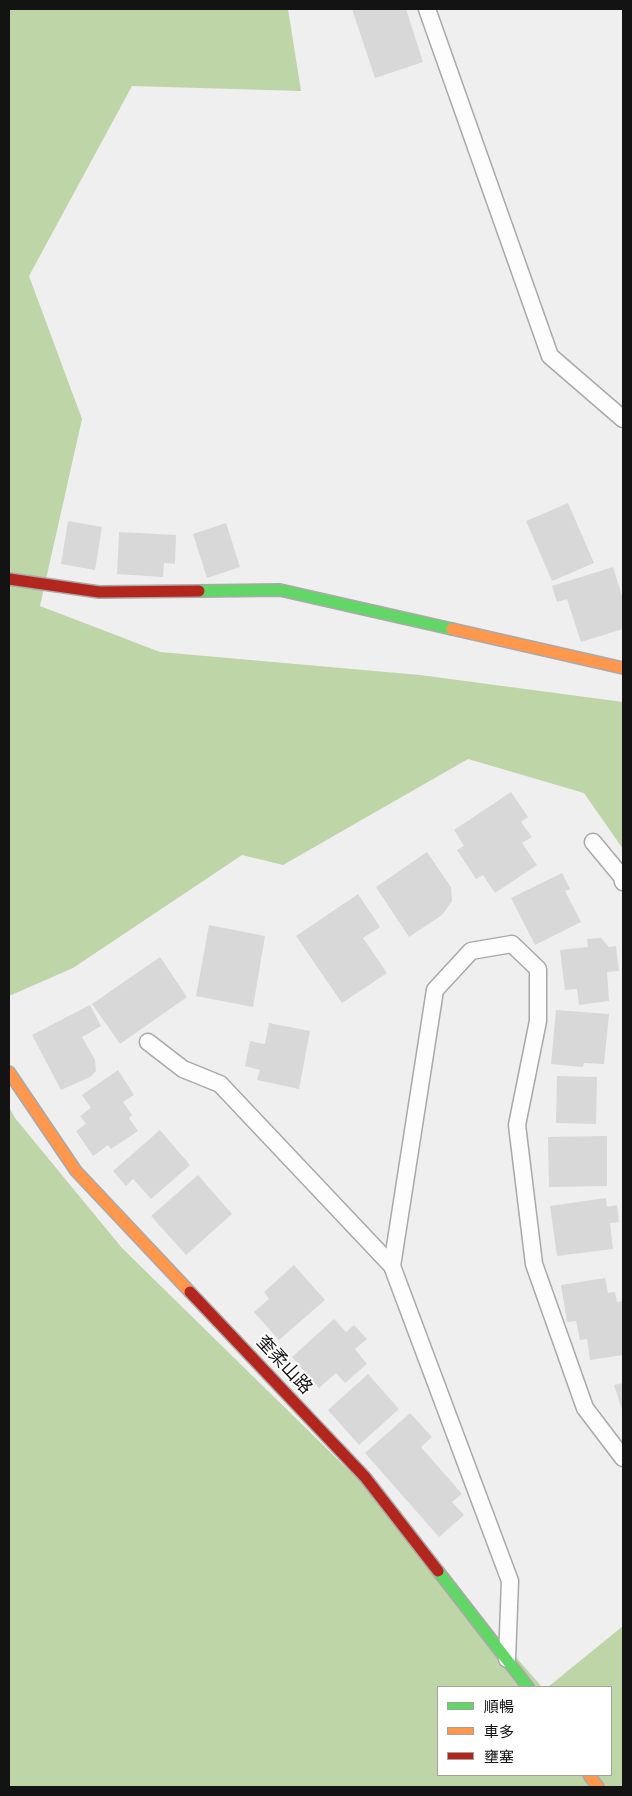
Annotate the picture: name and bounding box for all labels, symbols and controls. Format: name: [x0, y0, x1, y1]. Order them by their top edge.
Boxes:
street label: 奎柔山路: [252, 1331, 316, 1399]
legend: [437, 1686, 612, 1776]
text: 順暢: [484, 1696, 514, 1716]
text: 車多: [484, 1721, 514, 1741]
text: 壅塞: [484, 1746, 514, 1766]

